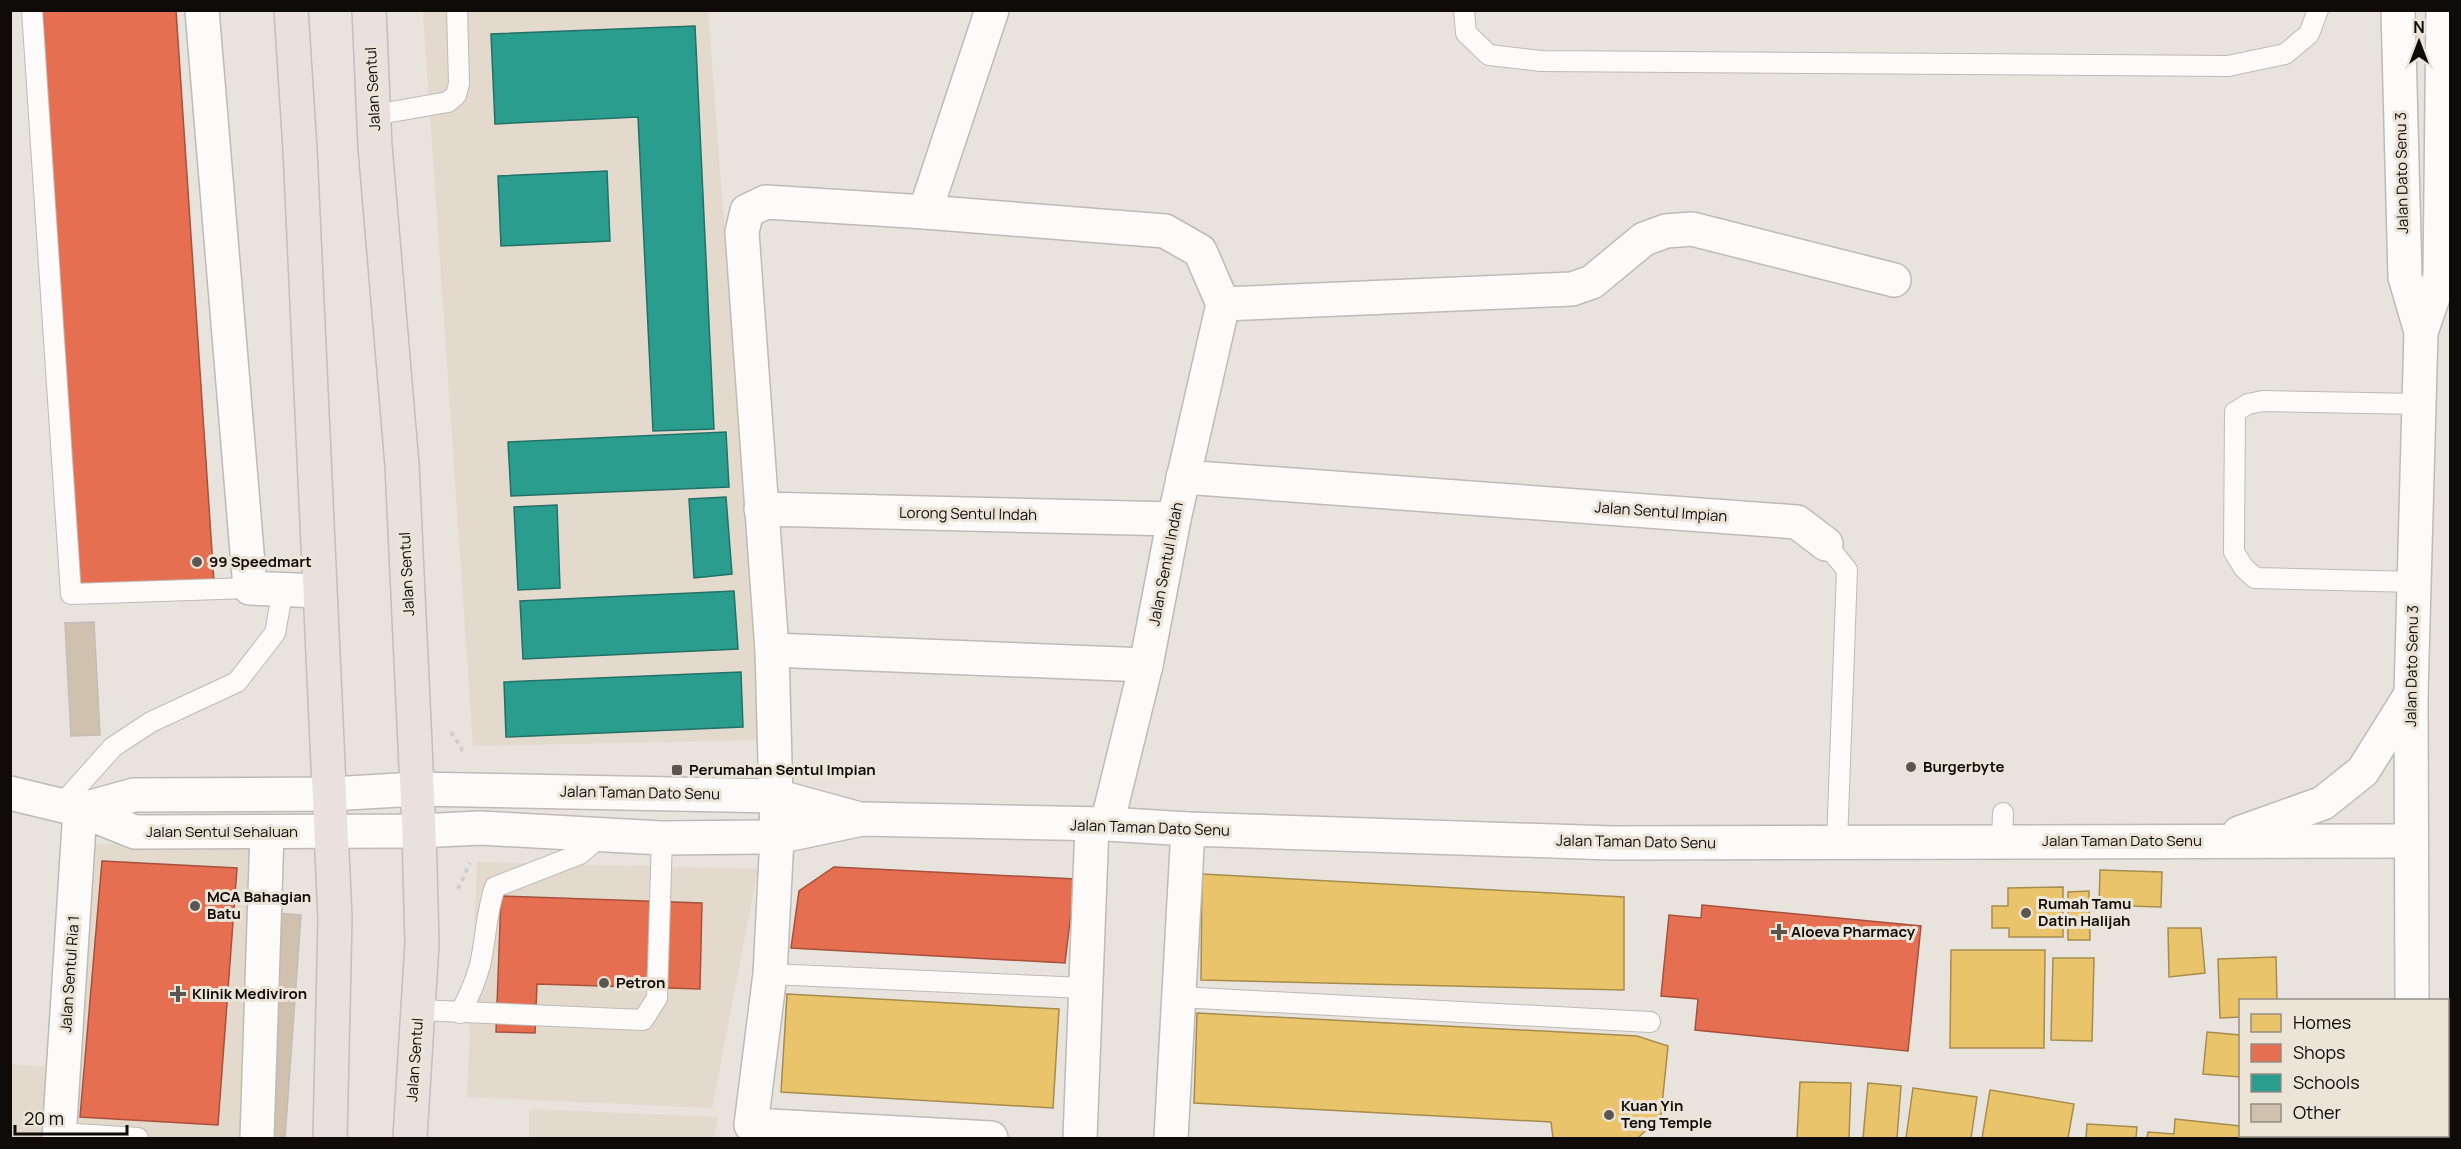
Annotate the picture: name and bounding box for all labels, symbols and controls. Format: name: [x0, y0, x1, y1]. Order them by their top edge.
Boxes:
north arrow: [2389, 12, 2449, 72]
text: N: [2413, 16, 2425, 38]
street label: Jalan Sentul: [360, 46, 385, 132]
street label: Jalan Dato Senu 3: [2390, 112, 2413, 234]
street label: Jalan Sentul Impian: [1594, 496, 1728, 527]
street label: Jalan Sentul Indah: [1143, 500, 1188, 628]
street label: Lorong Sentul Indah: [899, 502, 1037, 525]
street label: Jalan Sentul: [394, 531, 419, 617]
place label: 99 Speedmart: [209, 551, 312, 572]
marker: 99 Speedmart: [190, 555, 204, 569]
street label: Jalan Dato Senu 3: [2400, 605, 2423, 727]
place label: Burgerbyte: [1923, 756, 2005, 777]
place label: Perumahan Sentul Impian: [689, 759, 876, 780]
marker: Burgerbyte: [1904, 760, 1918, 774]
marker: Perumahan Sentul Impian: [670, 763, 684, 777]
street label: Jalan Taman Dato Senu: [560, 781, 720, 804]
street label: Jalan Taman Dato Senu: [1070, 814, 1230, 841]
street label: Jalan Sentul Sehaluan: [146, 821, 298, 842]
street label: Jalan Taman Dato Senu: [1556, 830, 1716, 853]
street label: Jalan Taman Dato Senu: [2042, 830, 2202, 851]
place label: MCA Bahagian Batu: [207, 886, 311, 924]
place label: Rumah Tamu Datin Halijah: [2038, 893, 2131, 931]
marker: MCA Bahagian Batu: [188, 899, 202, 913]
marker: Rumah Tamu Datin Halijah: [2019, 906, 2033, 920]
street label: Jalan Sentul Ria 1: [55, 915, 84, 1033]
place label: Aloeva Pharmacy: [1791, 921, 1916, 942]
marker: Aloeva Pharmacy: [1772, 925, 1786, 939]
place label: Petron: [616, 972, 665, 993]
marker: Petron: [597, 976, 611, 990]
place label: Klinik Mediviron: [192, 983, 307, 1004]
marker: Klinik Mediviron: [169, 985, 187, 1003]
legend: [2239, 999, 2449, 1137]
text: Homes: [2293, 1010, 2351, 1034]
street label: Jalan Sentul: [401, 1017, 428, 1103]
text: Shops: [2293, 1040, 2345, 1064]
text: Schools: [2293, 1070, 2360, 1094]
place label: Kuan Yin Teng Temple: [1621, 1095, 1712, 1133]
scale bar: [15, 1098, 128, 1136]
text: Other: [2293, 1100, 2341, 1124]
text: 20 m: [24, 1106, 64, 1130]
marker: Kuan Yin Teng Temple: [1602, 1108, 1616, 1122]

